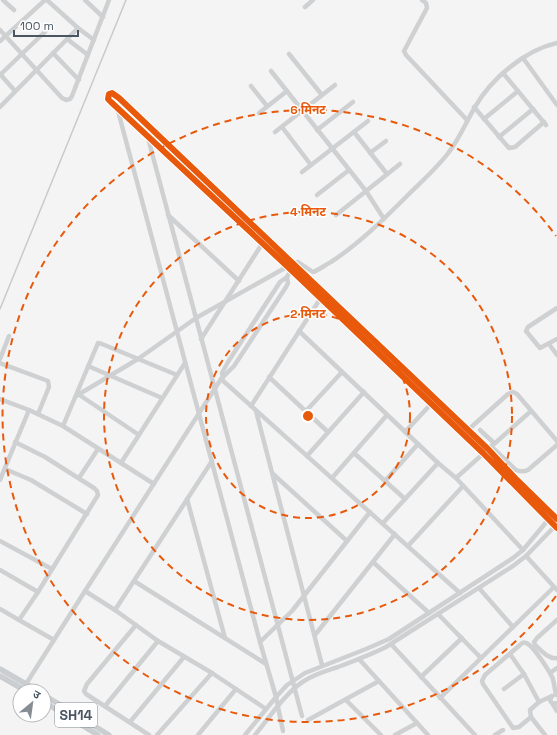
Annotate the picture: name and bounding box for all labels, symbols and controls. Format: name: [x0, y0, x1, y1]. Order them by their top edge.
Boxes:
scale bar: [14, 12, 78, 38]
text: 100 m: [20, 18, 54, 34]
text: 6 मिनट: [290, 102, 326, 118]
text: 4 मिनट: [290, 204, 326, 220]
text: 2 मिनट: [290, 306, 326, 322]
centre of rings: [301, 409, 315, 423]
north arrow: [12, 683, 52, 723]
text: उ: [31, 687, 44, 702]
road number: SH14: [55, 703, 97, 727]

